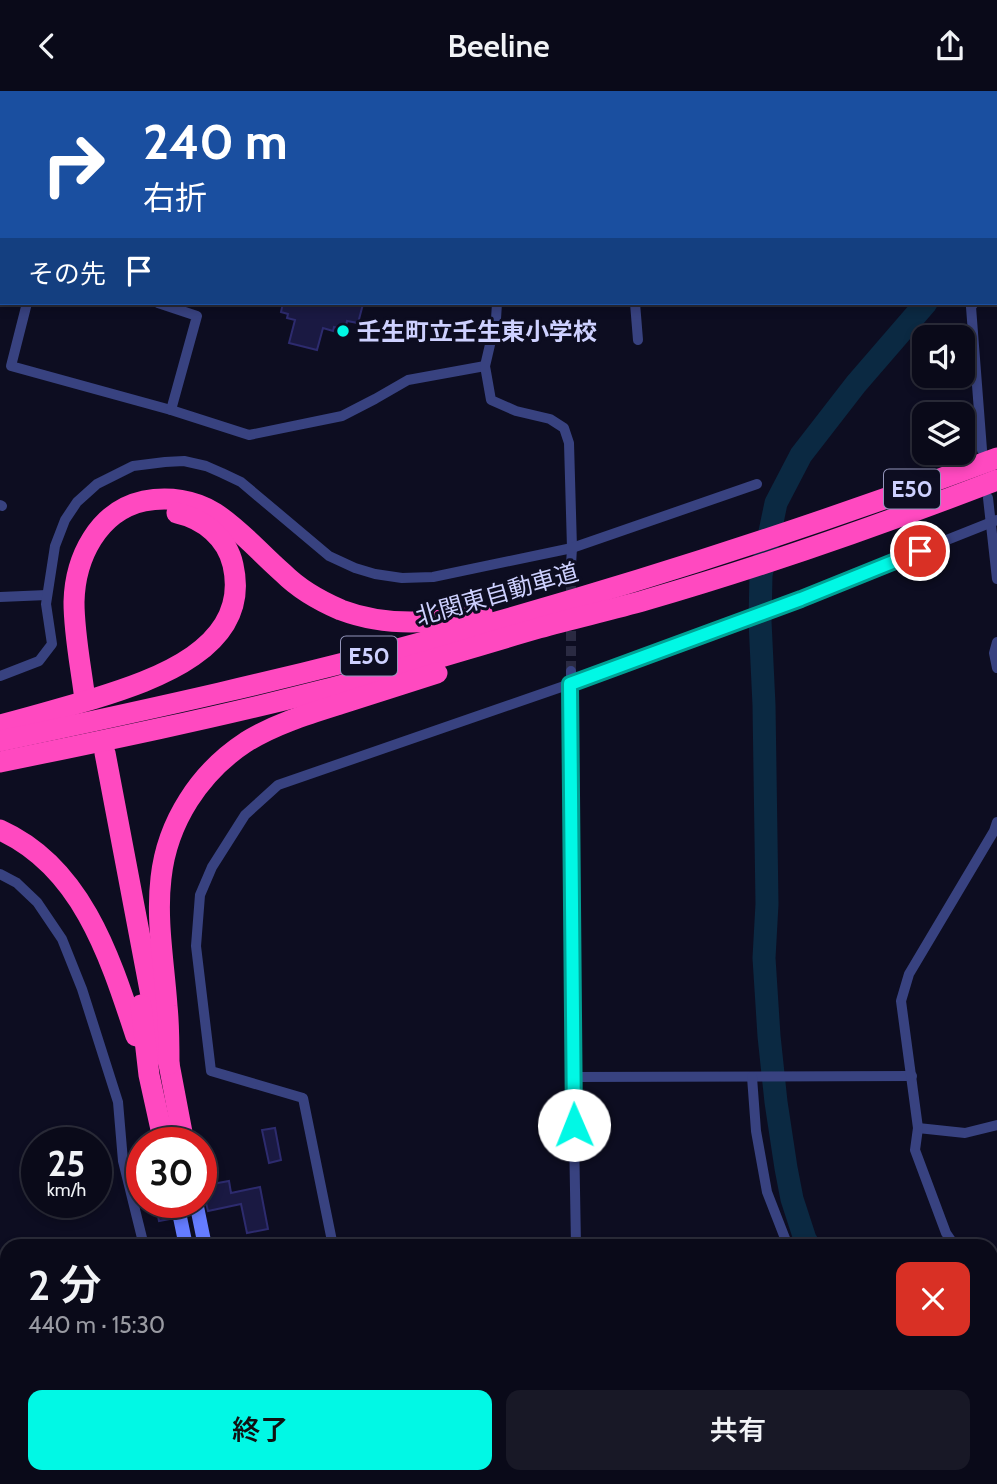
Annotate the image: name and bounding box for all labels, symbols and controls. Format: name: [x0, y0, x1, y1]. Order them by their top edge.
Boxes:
text: Beeline: [447, 26, 550, 65]
icon: back: [28, 27, 66, 65]
icon: share: [931, 27, 969, 65]
text: 240 m: [143, 112, 288, 171]
icon: right: [28, 119, 119, 210]
text: 右折: [143, 178, 207, 217]
icon: arrive: [120, 252, 158, 290]
text: その先: [28, 258, 106, 290]
place label: 壬生町立壬生東小学校: [357, 317, 597, 346]
marker: 壬生町立壬生東小学校: [335, 323, 351, 339]
map controls: [912, 325, 975, 465]
button: sound: [912, 325, 975, 388]
button: layers: [912, 402, 975, 465]
road number: E50: [884, 469, 940, 509]
pin: [890, 521, 950, 581]
icon: arrive: [901, 532, 939, 570]
street label: 北関東自動車道: [412, 557, 582, 631]
road number: E50: [341, 636, 397, 675]
position arrow: [537, 1088, 611, 1162]
speed limit sign: 30: [126, 1127, 217, 1218]
text: 25: [48, 1142, 85, 1185]
text: km/h: [47, 1179, 86, 1201]
text: 2 分: [28, 1259, 102, 1311]
button: close: [896, 1262, 970, 1336]
text: 440 m · 15:30: [28, 1311, 165, 1339]
button: 終了: [28, 1390, 492, 1470]
button: 共有: [506, 1390, 970, 1470]

